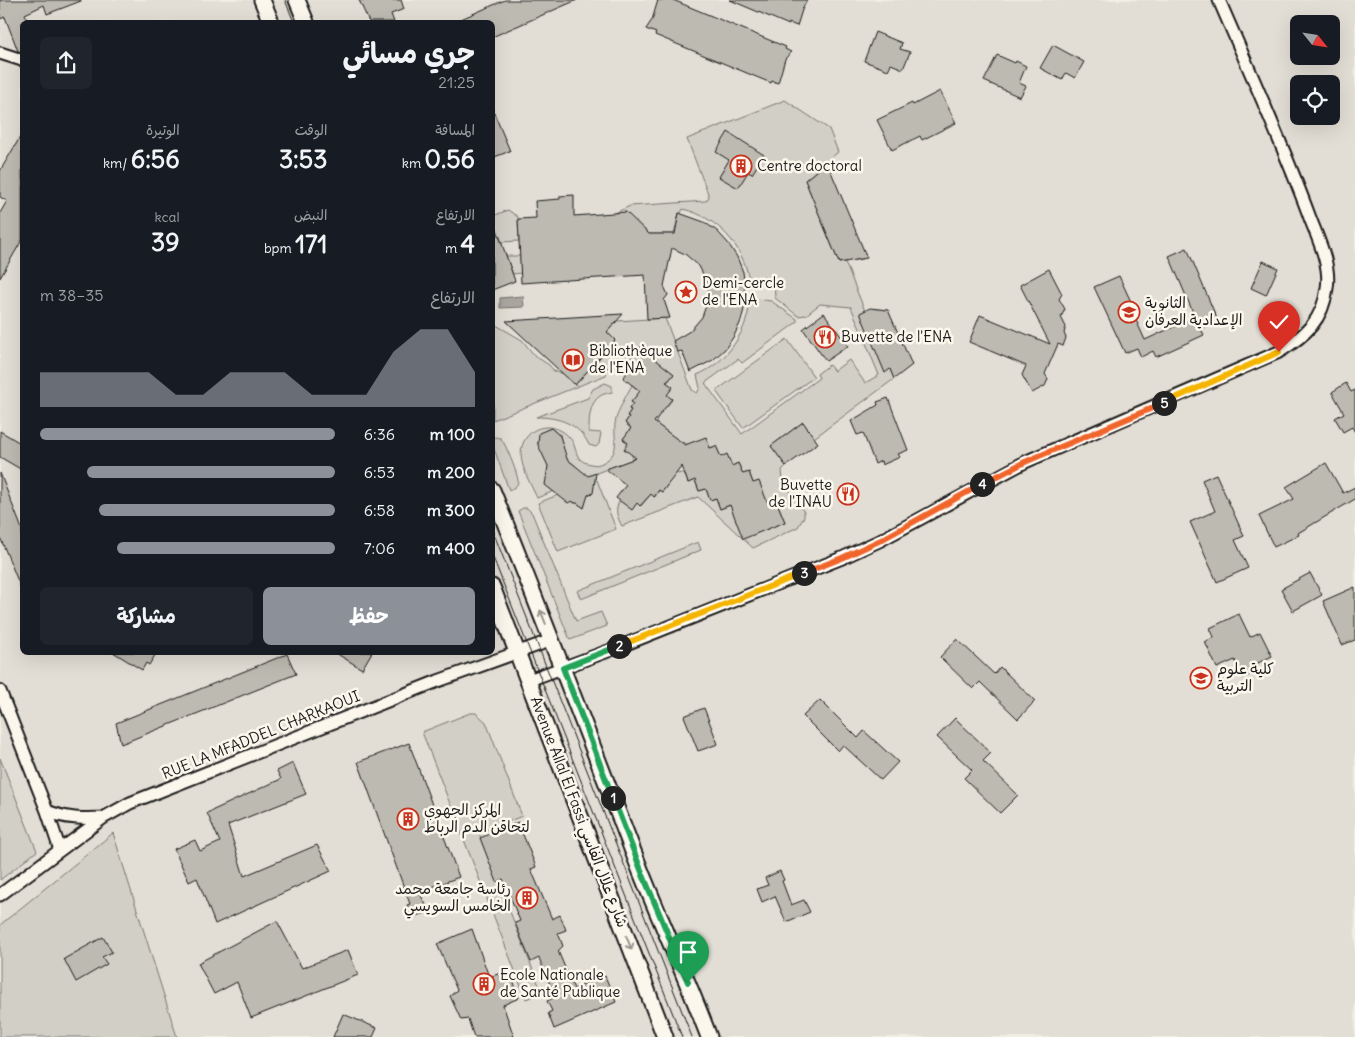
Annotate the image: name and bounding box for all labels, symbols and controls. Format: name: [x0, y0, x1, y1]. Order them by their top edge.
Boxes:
north arrow: [1290, 15, 1340, 65]
map controls: [1290, 15, 1340, 125]
text: جري مسائي: [343, 35, 475, 71]
button: share: [40, 37, 92, 89]
text: 21:25: [438, 72, 475, 92]
button: locate: [1290, 75, 1340, 125]
text: الوتيرة: [146, 121, 180, 139]
text: الوقت: [295, 121, 327, 139]
text: المسافة: [435, 121, 475, 139]
text: 6:56: [131, 143, 180, 175]
text: 3:53: [279, 143, 327, 175]
text: 0.56: [425, 143, 475, 175]
text: /km: [103, 154, 131, 172]
text: km: [402, 154, 425, 172]
building icon: Centre doctoral: [729, 154, 753, 178]
place label: Centre doctoral: [757, 156, 862, 175]
text: النبض: [294, 206, 327, 224]
text: الارتفاع: [436, 206, 475, 224]
text: kcal: [154, 208, 180, 226]
text: 39: [151, 226, 180, 258]
text: 171: [295, 228, 327, 260]
text: 4: [461, 228, 475, 260]
text: bpm: [264, 239, 295, 257]
text: m: [445, 239, 461, 257]
place label: Demi-cercle de l'ENA: [702, 273, 784, 309]
place icon: Demi-cercle de l'ENA: [674, 280, 698, 304]
text: 35–38 m: [40, 285, 104, 305]
text: الارتفاع: [430, 287, 475, 307]
place label: الثانوية الإعدادية العرفان: [1145, 293, 1243, 330]
school or university icon: الثانوية الإعدادية العرفان: [1117, 300, 1141, 324]
pin: [1258, 301, 1300, 352]
icon: check: [1265, 308, 1293, 336]
restaurant icon: Buvette de l'ENA: [813, 325, 837, 349]
place label: Buvette de l'ENA: [841, 327, 952, 346]
place label: Bibliothèque de l'ENA: [589, 341, 672, 377]
library icon: Bibliothèque de l'ENA: [561, 348, 585, 372]
pin: 5: [1152, 390, 1176, 416]
text: 5: [1160, 394, 1169, 412]
text: 6:36: [364, 424, 395, 444]
text: 100 m: [430, 424, 475, 444]
text: 6:53: [364, 462, 395, 482]
text: 200 m: [427, 462, 475, 482]
pin: 4: [970, 472, 994, 496]
place label: Buvette de l'INAU: [769, 475, 832, 511]
text: 4: [978, 475, 987, 493]
restaurant icon: Buvette de l'INAU: [836, 482, 860, 506]
text: 6:58: [364, 500, 395, 520]
text: 300 m: [427, 500, 475, 520]
text: 7:06: [364, 538, 395, 558]
text: 400 m: [427, 538, 475, 558]
pin: 3: [792, 560, 816, 586]
text: 3: [801, 564, 808, 582]
button: مشاركة: [40, 587, 253, 645]
button: حفظ: [263, 587, 475, 645]
one-way arrow: [538, 610, 547, 625]
pin: 2: [606, 634, 632, 658]
text: 2: [616, 637, 623, 655]
place label: كلية علوم التربية: [1217, 659, 1274, 695]
school or university icon: كلية علوم التربية: [1189, 666, 1213, 690]
street label: RUE LA MFADDEL CHARKAOUI: [159, 686, 363, 783]
street label: Avenue Allal El Fassi شارع علال الفاسي: [523, 694, 632, 932]
pin: 1: [600, 786, 626, 810]
text: 1: [611, 789, 616, 807]
place label: المركز الجهوي لتحاقن الدم الرباط: [424, 800, 530, 839]
building icon: المركز الجهوي لتحاقن الدم الرباط: [396, 807, 420, 831]
place label: رئاسة جامعة محمد الخامس السويسي: [395, 879, 511, 919]
building icon: رئاسة جامعة محمد الخامس السويسي: [515, 886, 539, 910]
pin: [667, 931, 709, 982]
one-way arrow: [625, 934, 634, 950]
icon: arrive: [674, 938, 702, 966]
place label: Ecole Nationale de Santé Publique: [500, 965, 620, 1001]
building icon: Ecole Nationale de Santé Publique: [472, 972, 496, 996]

